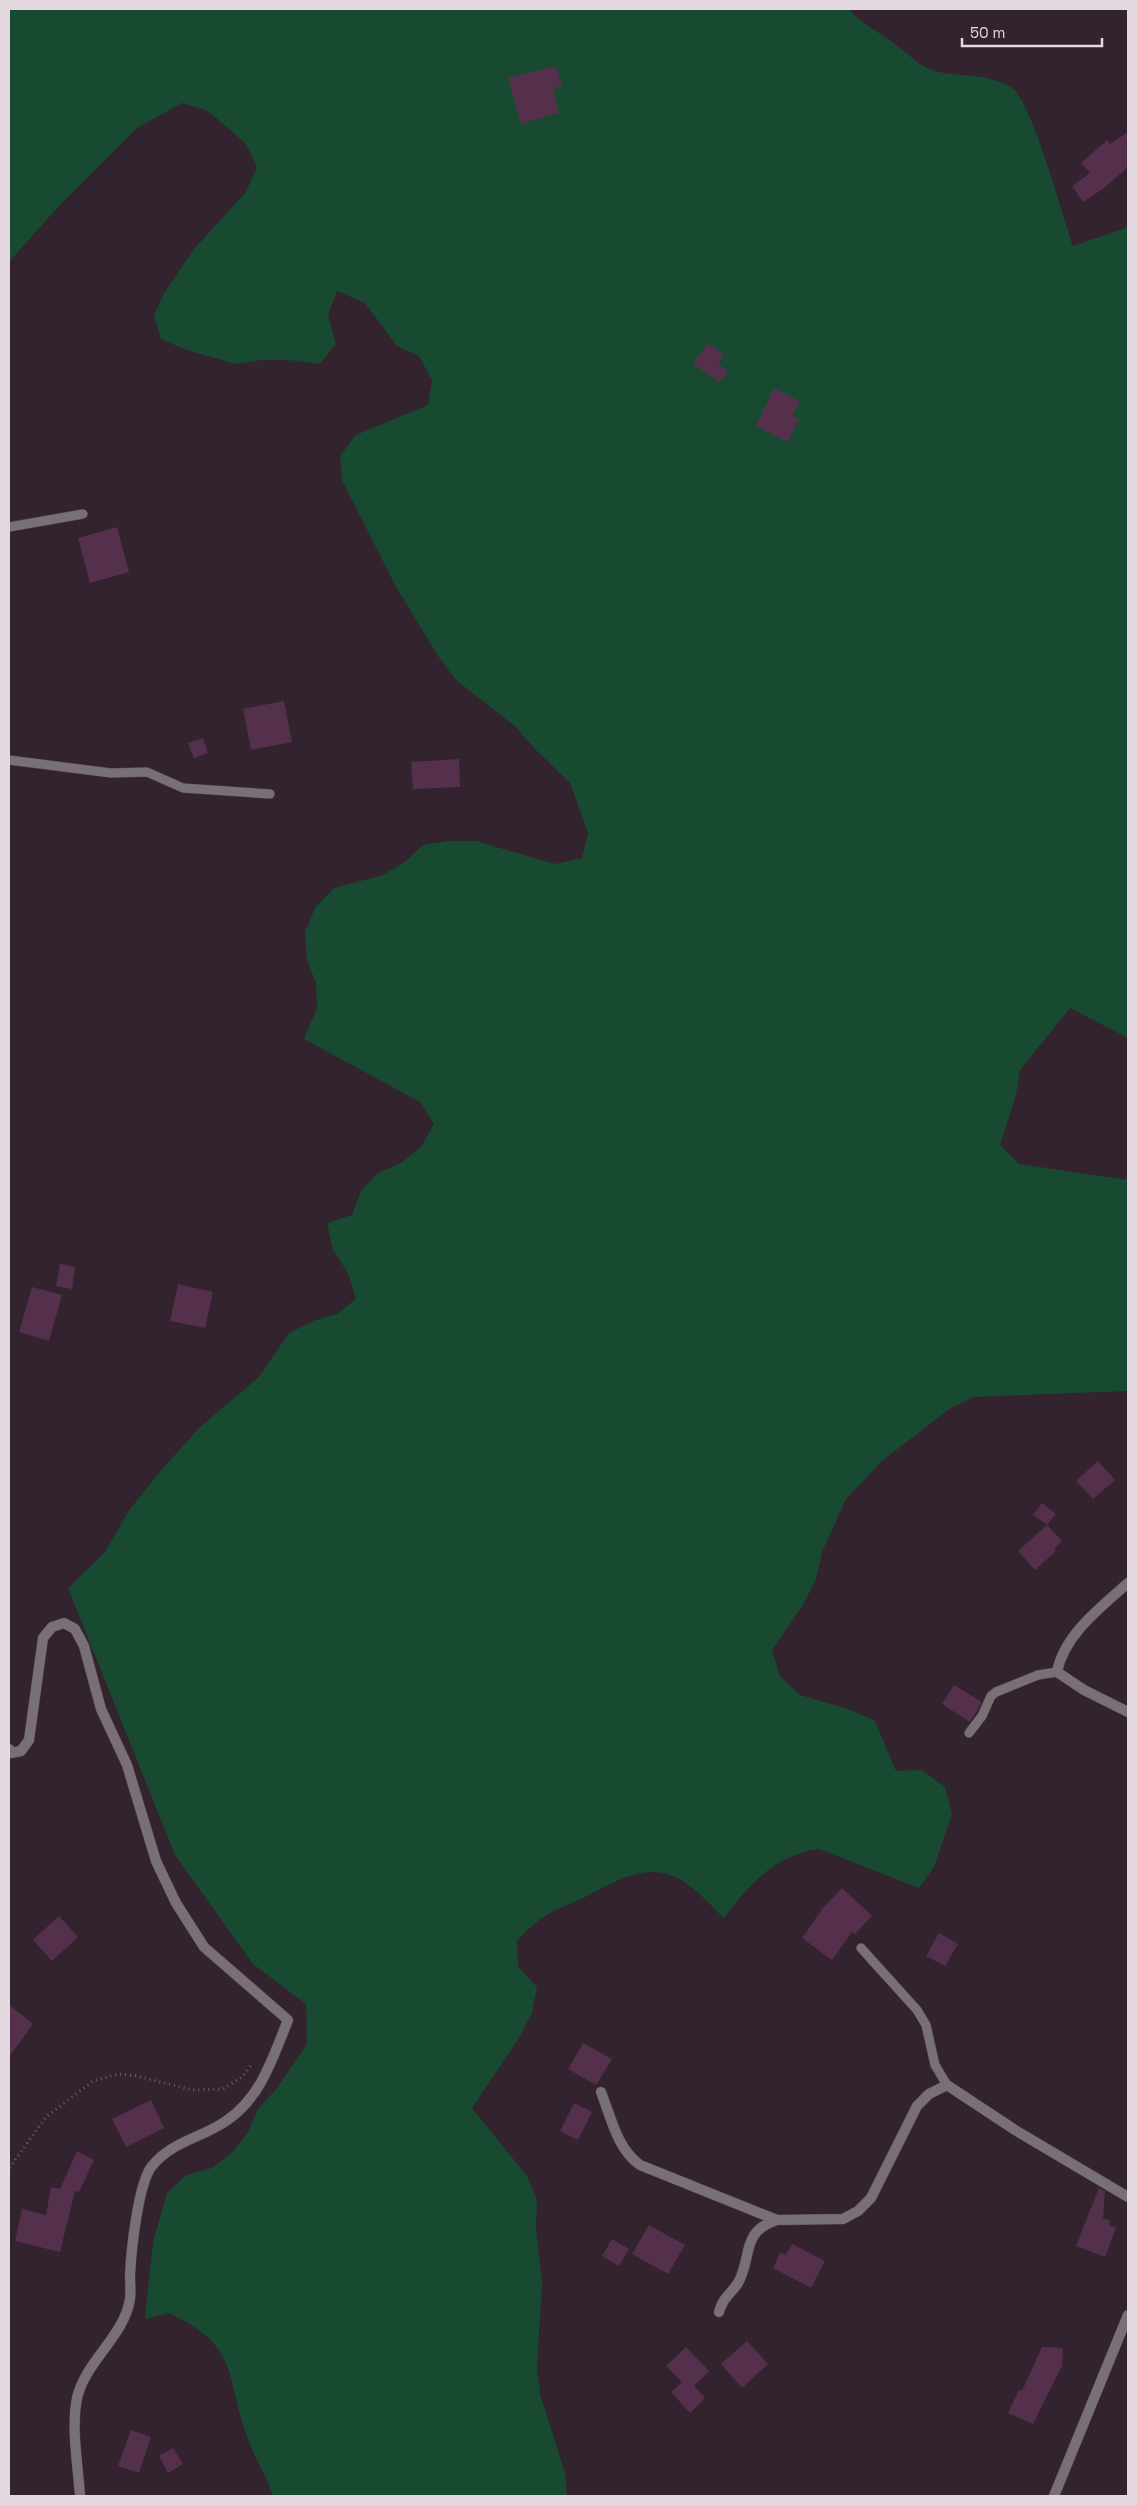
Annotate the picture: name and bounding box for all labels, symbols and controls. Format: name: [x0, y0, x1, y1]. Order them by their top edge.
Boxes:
scale bar: [962, 15, 1102, 47]
text: 50 m: [970, 23, 1005, 42]

